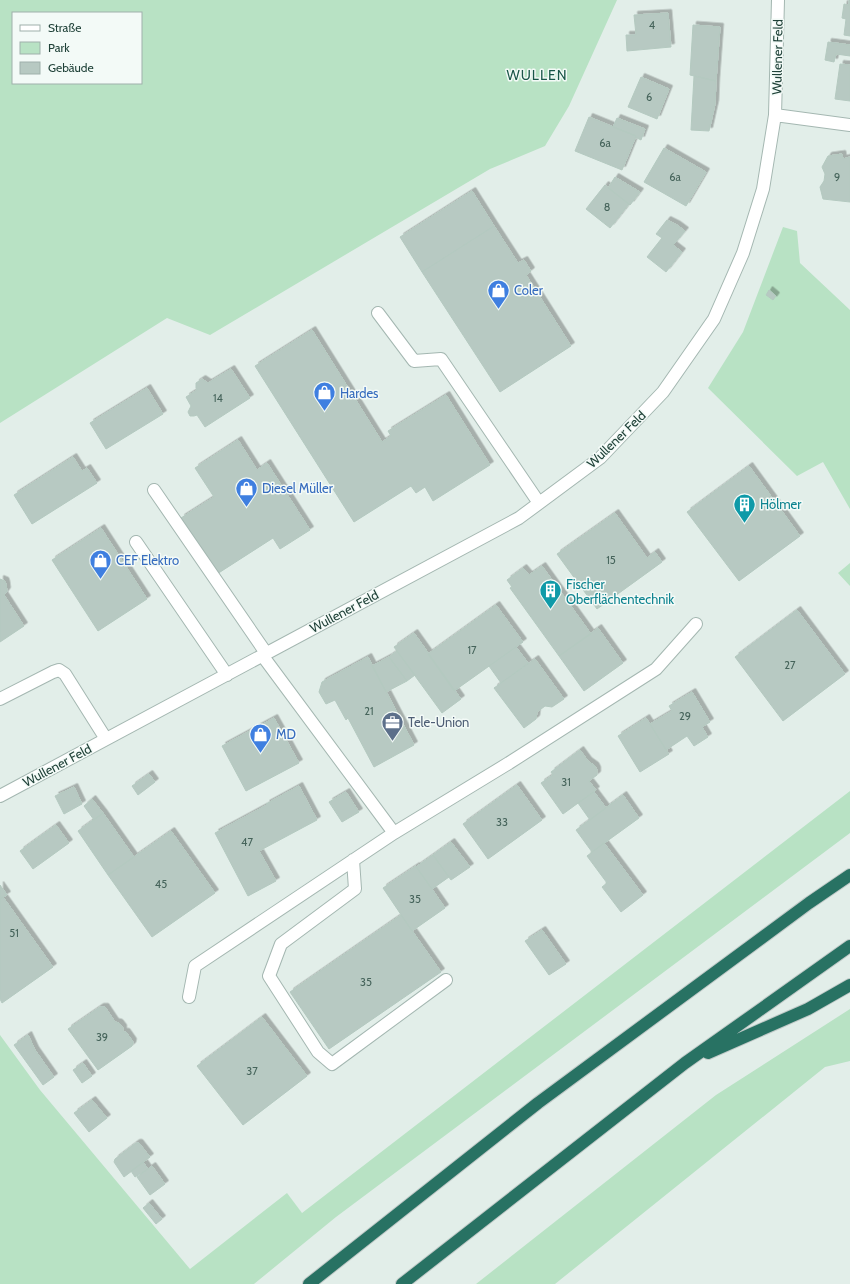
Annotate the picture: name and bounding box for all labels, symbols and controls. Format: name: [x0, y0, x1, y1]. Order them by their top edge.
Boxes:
legend: [12, 12, 142, 84]
house number: 4: [649, 18, 656, 32]
street label: Wullener Feld: [768, 19, 786, 95]
text: Straße: [48, 20, 81, 35]
text: Park: [48, 40, 70, 55]
text: Gebäude: [48, 60, 94, 75]
district label: WULLEN: [506, 66, 568, 84]
house number: 6: [646, 90, 652, 104]
house number: 6a: [599, 136, 611, 150]
house number: 6a: [669, 170, 681, 184]
house number: 9: [834, 170, 840, 184]
house number: 8: [604, 200, 610, 214]
shop icon: Coler: [485, 277, 511, 310]
place label: Coler: [514, 282, 544, 298]
shop icon: Hardes: [311, 380, 337, 413]
place label: Hardes: [340, 385, 379, 401]
house number: 14: [213, 391, 224, 405]
street label: Wullener Feld: [583, 407, 649, 471]
shop icon: Diesel Müller: [234, 475, 260, 508]
place label: Diesel Müller: [262, 480, 334, 496]
building icon: Hölmer: [731, 491, 757, 524]
place label: Hölmer: [760, 496, 802, 512]
shop icon: CEF Elektro: [87, 547, 113, 580]
place label: CEF Elektro: [116, 552, 179, 568]
house number: 15: [606, 553, 616, 567]
place label: Fischer Oberflächentechnik: [566, 576, 674, 607]
building icon: Fischer Oberflächentechnik: [538, 578, 564, 611]
street label: Wullener Feld: [307, 586, 381, 636]
house number: 17: [467, 643, 477, 657]
house number: 27: [784, 658, 796, 672]
house number: 21: [364, 704, 374, 718]
office icon: Tele-Union: [380, 709, 406, 742]
house number: 29: [679, 709, 691, 723]
place label: Tele-Union: [408, 714, 469, 730]
shop icon: MD: [247, 721, 273, 754]
place label: MD: [276, 726, 296, 742]
street label: Wullener Feld: [20, 740, 94, 790]
house number: 31: [561, 775, 571, 789]
house number: 33: [496, 815, 508, 829]
house number: 47: [241, 835, 253, 849]
house number: 45: [155, 877, 167, 891]
house number: 35: [409, 892, 421, 906]
house number: 51: [9, 926, 19, 940]
house number: 35: [360, 975, 372, 989]
house number: 39: [96, 1030, 108, 1044]
house number: 37: [246, 1064, 258, 1078]

